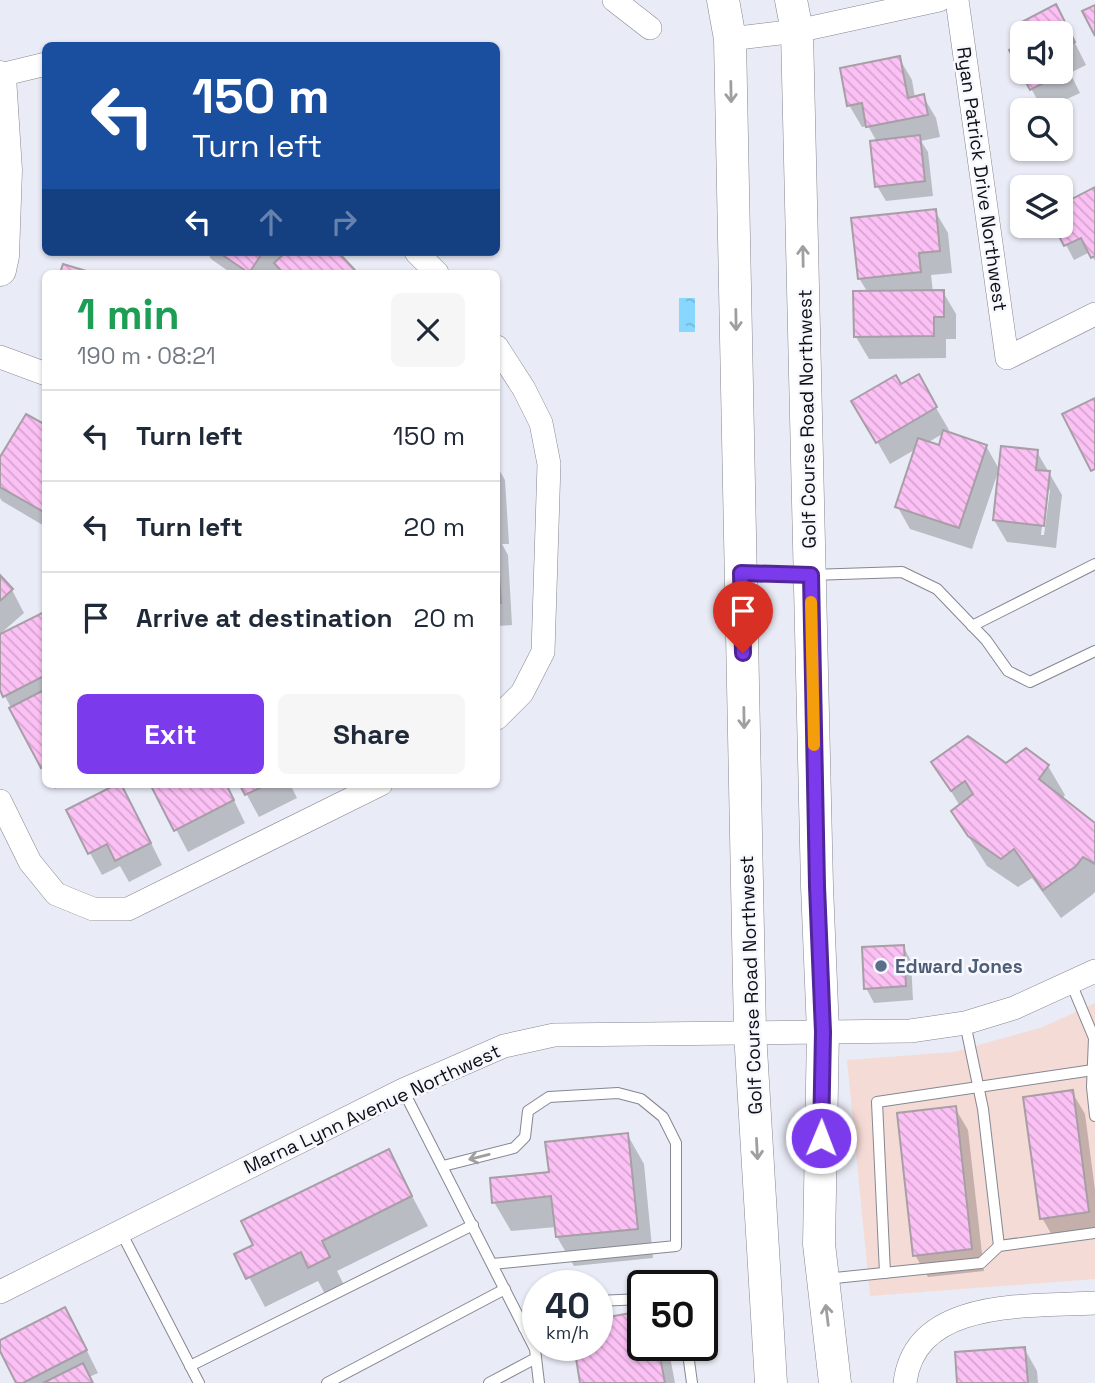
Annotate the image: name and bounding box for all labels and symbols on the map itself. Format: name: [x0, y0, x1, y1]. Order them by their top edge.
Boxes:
street label: Ryan Patrick Drive Northwest: [951, 45, 1013, 313]
one-way arrow: [725, 80, 738, 103]
one-way arrow: [796, 244, 809, 267]
street label: Golf Course Road Northwest: [792, 289, 822, 549]
one-way arrow: [729, 308, 743, 331]
pin: [713, 581, 773, 653]
one-way arrow: [737, 707, 751, 730]
street label: Golf Course Road Northwest: [734, 855, 768, 1115]
place label: Edward Jones: [895, 954, 1023, 979]
marker: Edward Jones: [873, 958, 889, 974]
street label: Marna Lynn Avenue Northwest: [240, 1038, 504, 1180]
position arrow: [784, 1101, 858, 1175]
one-way arrow: [750, 1137, 763, 1160]
one-way arrow: [468, 1151, 490, 1164]
speed limit sign: 50: [627, 1270, 718, 1361]
one-way arrow: [820, 1304, 833, 1327]

